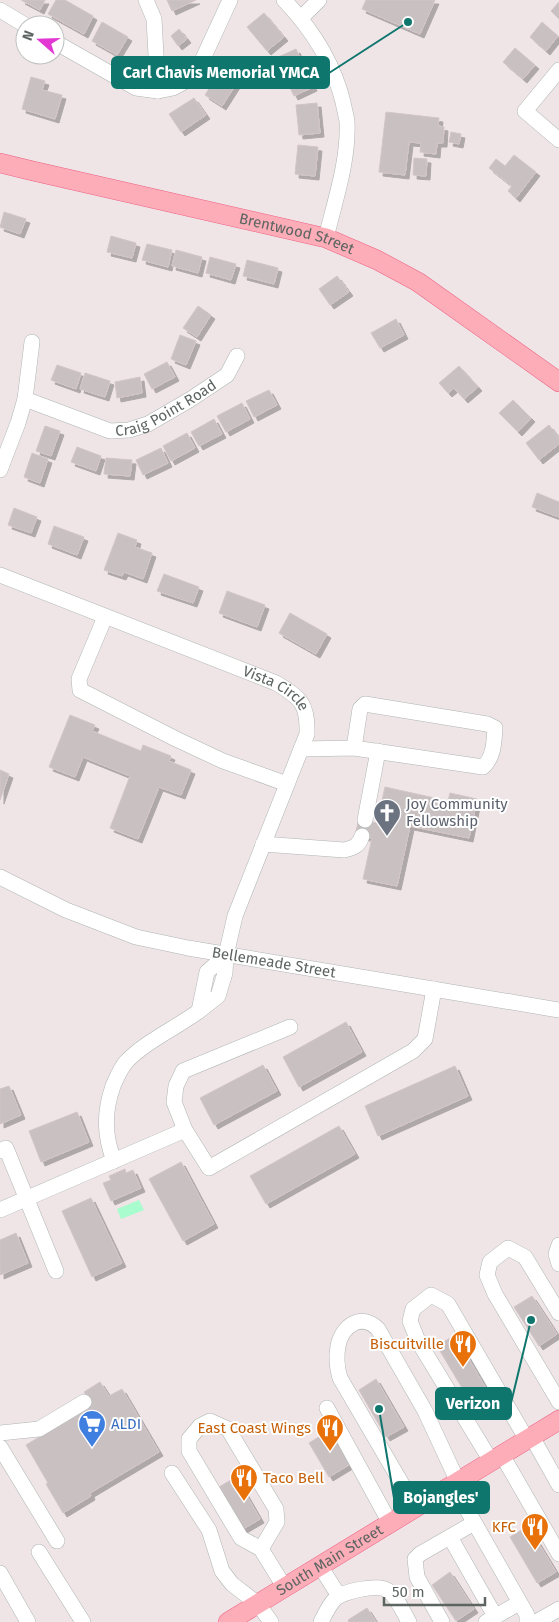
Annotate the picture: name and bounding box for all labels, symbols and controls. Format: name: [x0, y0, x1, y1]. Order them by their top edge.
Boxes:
north arrow: [15, 15, 65, 65]
text: N: [19, 28, 38, 43]
callout: Carl Chavis Memorial YMCA: [112, 57, 329, 88]
text: Carl Chavis Memorial YMCA: [123, 63, 320, 82]
street label: Brentwood Street: [237, 209, 358, 258]
street label: Craig Point Road: [115, 376, 220, 440]
street label: Vista Circle: [240, 662, 313, 714]
place label: Joy Community Fellowship: [406, 795, 508, 830]
church icon: Joy Community Fellowship: [372, 798, 402, 837]
street label: Bellemeade Street: [211, 943, 338, 982]
restaurant icon: Biscuitville: [448, 1329, 478, 1368]
place label: Biscuitville: [370, 1335, 444, 1353]
callout: Verizon: [436, 1388, 511, 1419]
text: Verizon: [445, 1394, 500, 1413]
supermarket icon: ALDI: [77, 1409, 107, 1448]
restaurant icon: East Coast Wings: [315, 1413, 345, 1452]
place label: ALDI: [111, 1415, 141, 1433]
place label: East Coast Wings: [198, 1419, 311, 1437]
restaurant icon: Taco Bell: [229, 1463, 259, 1502]
place label: Taco Bell: [263, 1469, 324, 1487]
callout: Bojangles': [394, 1482, 489, 1513]
text: Bojangles': [403, 1488, 479, 1507]
restaurant icon: KFC: [520, 1512, 550, 1551]
place label: KFC: [492, 1518, 517, 1536]
street label: South Main Street: [273, 1520, 387, 1599]
scale bar: [384, 1574, 485, 1606]
text: 50 m: [392, 1583, 425, 1601]

